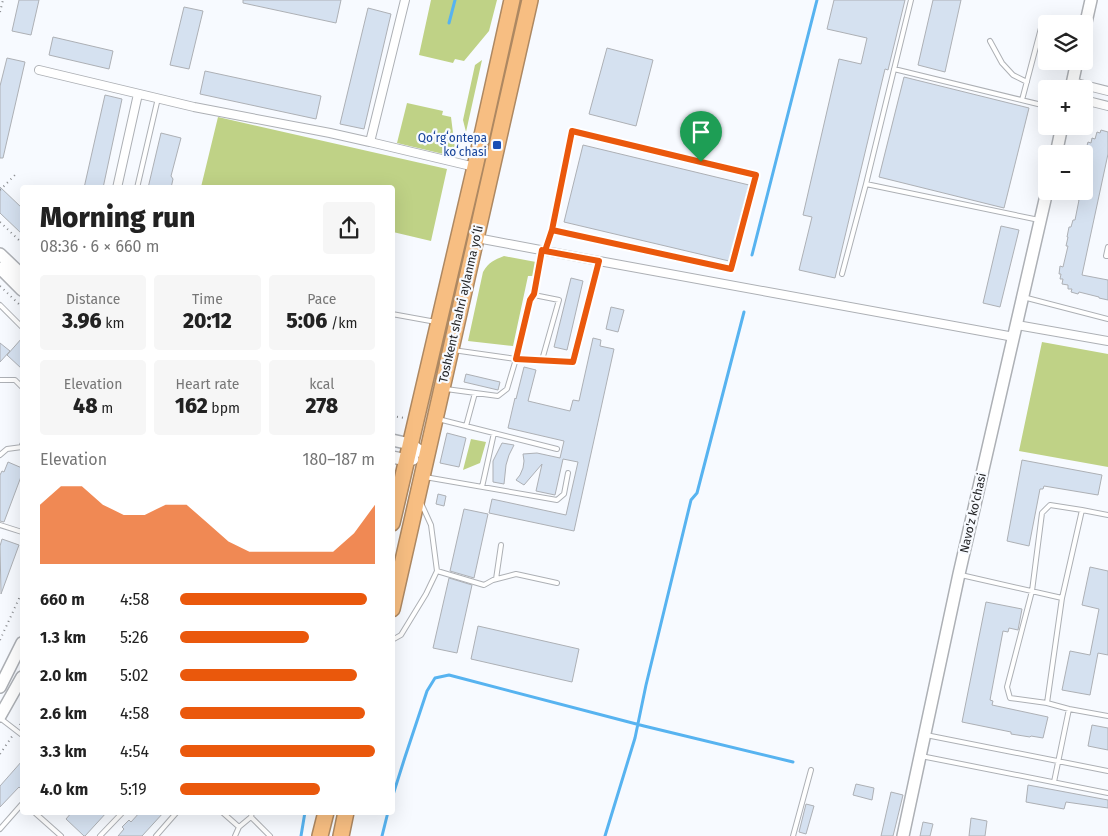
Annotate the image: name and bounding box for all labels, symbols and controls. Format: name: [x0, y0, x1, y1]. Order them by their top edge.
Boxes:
map controls: [1038, 15, 1093, 200]
button: layers: [1038, 15, 1093, 70]
button: +: [1038, 80, 1093, 135]
pin: [680, 111, 722, 162]
icon: arrive: [687, 118, 715, 146]
place label: Qoʻrgʻontepa koʻchasi: [418, 130, 487, 159]
marker: Qoʻrgʻontepa koʻchasi: [491, 139, 503, 151]
button: −: [1038, 145, 1093, 200]
text: Morning run: [40, 201, 195, 234]
button: share: [323, 202, 375, 254]
street label: Toshkent shahri aylanma yoʻli: [435, 224, 486, 384]
text: 08:36 · 6 × 660 m: [40, 237, 160, 256]
text: Distance: [66, 291, 120, 308]
text: Time: [192, 291, 223, 308]
text: Pace: [307, 291, 336, 308]
text: 3.96: [62, 308, 102, 334]
text: 20:12: [183, 308, 232, 334]
text: 5:06: [286, 308, 327, 334]
text: km: [102, 315, 124, 332]
text: /km: [327, 315, 357, 332]
text: Elevation: [64, 376, 123, 393]
text: Heart rate: [176, 376, 239, 393]
text: kcal: [309, 376, 334, 393]
text: 48: [73, 393, 98, 419]
text: 162: [175, 393, 208, 419]
text: 278: [305, 393, 338, 419]
text: m: [98, 400, 113, 417]
text: bpm: [208, 400, 240, 417]
text: Elevation: [40, 450, 107, 469]
text: 180–187 m: [303, 450, 375, 469]
street label: Navo'z ko'chasi: [957, 472, 989, 554]
text: 660 m: [40, 590, 85, 609]
text: 4:58: [120, 590, 149, 609]
text: 1.3 km: [40, 628, 86, 647]
text: 5:26: [120, 628, 148, 647]
text: 2.0 km: [40, 666, 87, 685]
text: 5:02: [120, 666, 149, 685]
text: 2.6 km: [40, 704, 87, 723]
text: 4:58: [120, 704, 149, 723]
text: 3.3 km: [40, 742, 87, 761]
text: 4:54: [120, 742, 149, 761]
text: 4.0 km: [40, 780, 88, 799]
text: 5:19: [120, 780, 147, 799]

